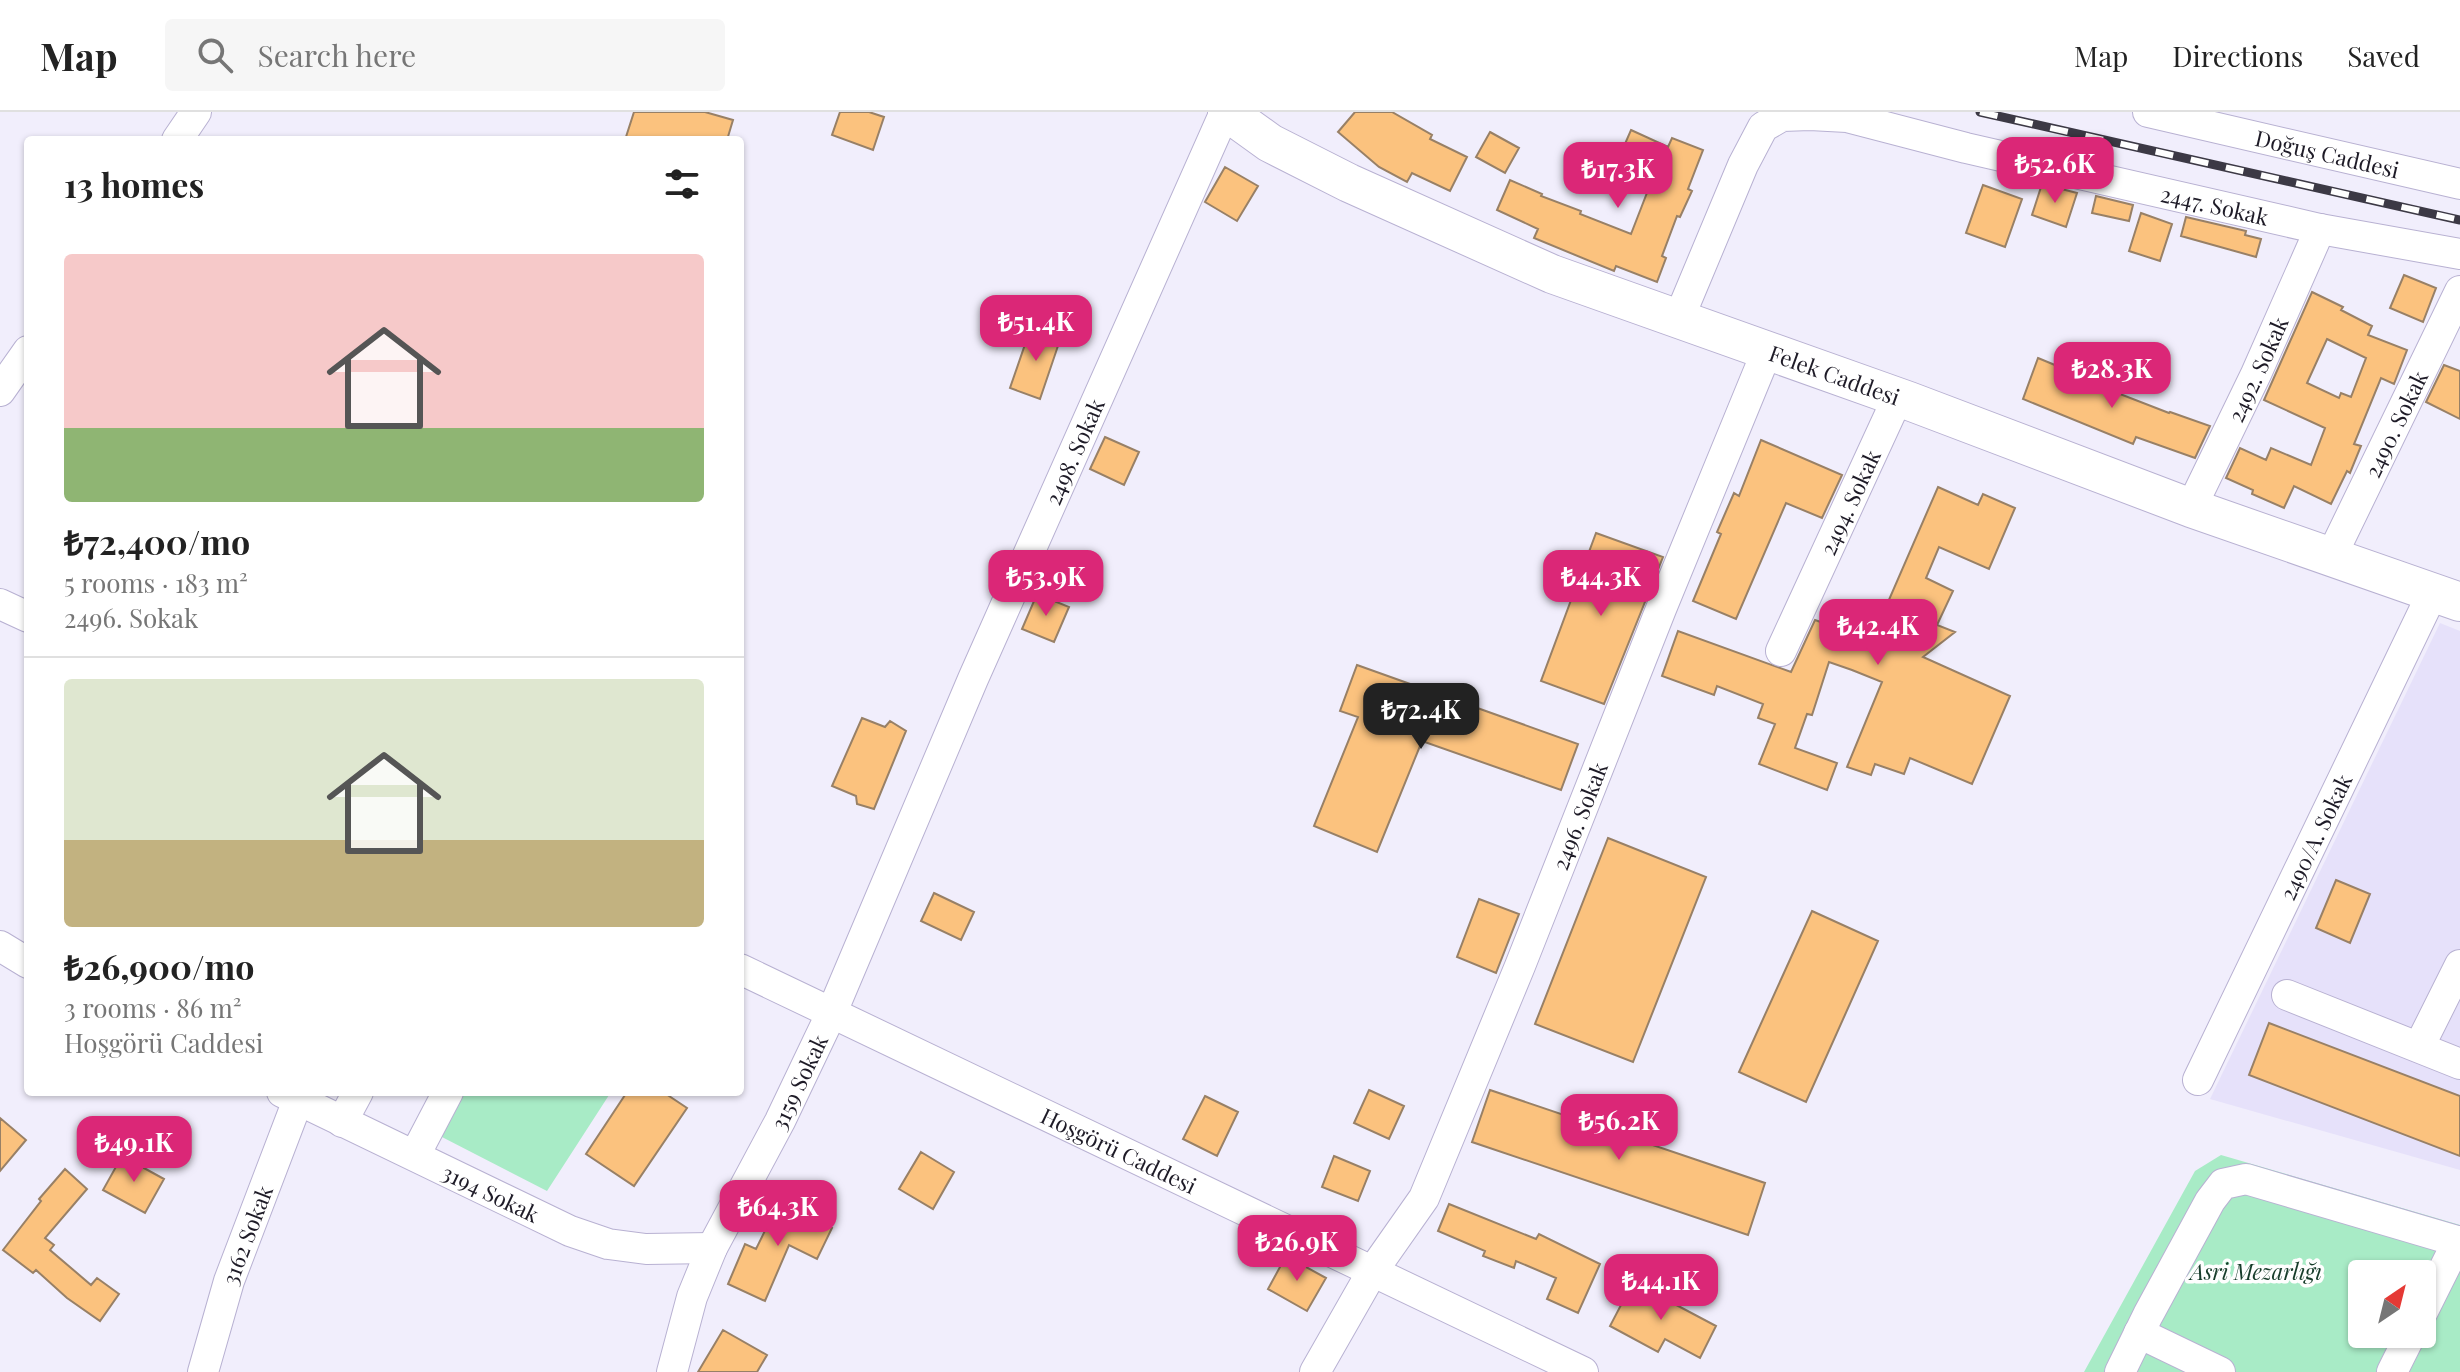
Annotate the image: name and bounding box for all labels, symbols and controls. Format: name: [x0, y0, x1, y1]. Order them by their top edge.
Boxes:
search box: [165, 19, 725, 91]
text: Map: [40, 30, 117, 81]
icon: search: [193, 33, 237, 77]
text: Search here: [257, 35, 416, 75]
text: Map: [2074, 37, 2128, 74]
text: Directions: [2172, 37, 2303, 74]
text: Saved: [2347, 37, 2420, 74]
street label: Doğuş Caddesi: [2252, 122, 2402, 185]
pin: ₺52.6K: [1990, 137, 2120, 205]
pin: ₺17.3K: [1553, 142, 1683, 210]
text: ₺52.6K: [2015, 145, 2095, 180]
text: ₺17.3K: [1581, 150, 1655, 185]
text: 13 homes: [64, 161, 204, 207]
icon: filters: [660, 162, 704, 206]
street label: 2447. Sokak: [2158, 178, 2272, 232]
pin: ₺51.4K: [971, 295, 1101, 363]
text: ₺51.4K: [998, 303, 1074, 338]
icon: home: [312, 306, 456, 450]
street label: 2492. Sokak: [2220, 312, 2295, 427]
street label: Felek Caddesi: [1765, 337, 1904, 412]
pin: ₺28.3K: [2047, 342, 2177, 410]
text: ₺28.3K: [2072, 350, 2152, 385]
street label: 2490. Sokak: [2357, 365, 2434, 482]
street label: 2498. Sokak: [1037, 393, 1111, 510]
street label: 2494. Sokak: [1812, 444, 1887, 560]
text: ₺72,400/mo: [64, 518, 250, 564]
pin: ₺53.9K: [981, 550, 1111, 618]
pin: ₺44.3K: [1536, 550, 1666, 618]
text: ₺53.9K: [1006, 558, 1086, 593]
text: ₺44.3K: [1561, 558, 1641, 593]
text: 5 rooms · 183 m²: [64, 565, 248, 600]
pin: ₺42.4K: [1813, 599, 1943, 667]
text: 2496. Sokak: [64, 600, 198, 635]
text: ₺42.4K: [1837, 607, 1919, 642]
pin: ₺72.4K: [1356, 683, 1486, 751]
text: ₺72.4K: [1381, 691, 1461, 726]
icon: home: [312, 731, 456, 875]
street label: 2496. Sokak: [1544, 758, 1614, 874]
street label: 2490/A. Sokak: [2272, 769, 2358, 905]
text: ₺26,900/mo: [64, 943, 254, 989]
text: 3 rooms · 86 m²: [64, 990, 242, 1025]
text: Hoşgörü Caddesi: [64, 1025, 263, 1060]
street label: 3159 Sokak: [763, 1029, 834, 1135]
pin: ₺56.2K: [1554, 1094, 1684, 1162]
street label: Hoşgörü Caddesi: [1036, 1100, 1202, 1200]
text: ₺56.2K: [1579, 1102, 1659, 1137]
pin: ₺49.1K: [69, 1116, 199, 1184]
text: ₺49.1K: [95, 1124, 173, 1159]
street label: 3194 Sokak: [437, 1157, 544, 1229]
pin: ₺64.3K: [713, 1180, 843, 1248]
street label: 3162 Sokak: [214, 1181, 279, 1289]
text: ₺64.3K: [738, 1188, 818, 1223]
pin: ₺26.9K: [1232, 1215, 1362, 1283]
text: ₺26.9K: [1256, 1223, 1338, 1258]
pin: ₺44.1K: [1596, 1254, 1726, 1322]
park label: Asri Mezarlığı: [2188, 1256, 2322, 1286]
north arrow: [2348, 1260, 2436, 1348]
map controls: [2348, 1260, 2436, 1348]
text: ₺44.1K: [1622, 1262, 1700, 1297]

